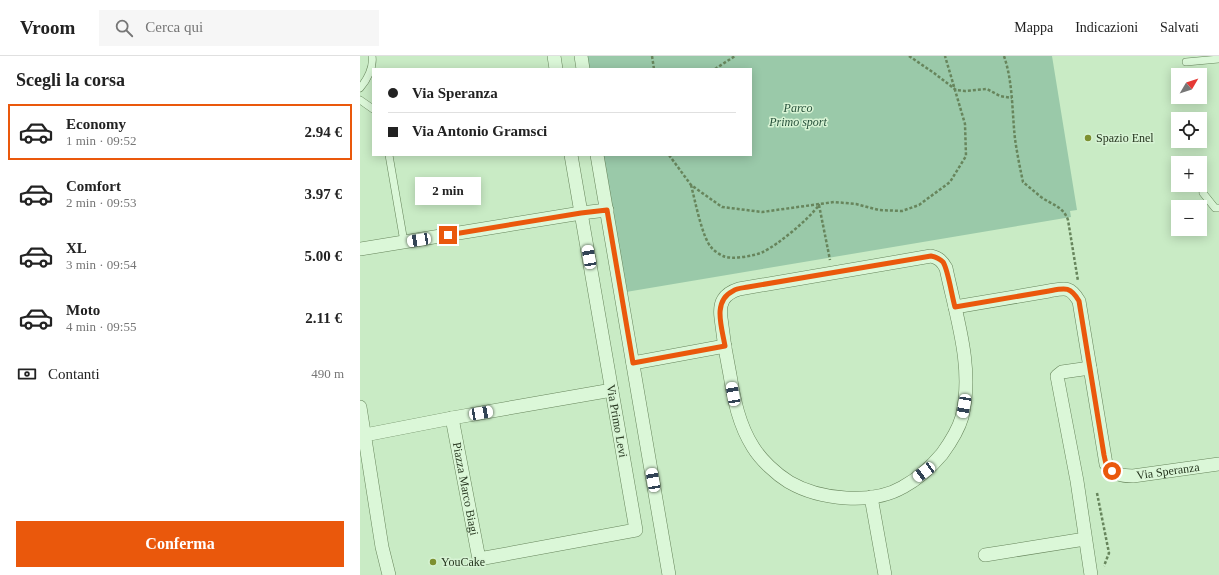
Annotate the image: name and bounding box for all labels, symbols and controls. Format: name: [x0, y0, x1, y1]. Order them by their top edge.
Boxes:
search box: [99, 10, 379, 46]
text: Vroom: [20, 17, 75, 38]
icon: search: [113, 17, 135, 39]
text: Cerca qui: [145, 19, 203, 35]
text: Mappa: [1014, 20, 1053, 35]
text: Indicazioni: [1075, 20, 1138, 35]
text: Salvati: [1160, 20, 1199, 35]
north arrow: [1171, 68, 1207, 104]
map controls: [1171, 68, 1207, 236]
text: Scegli la corsa: [16, 70, 125, 90]
text: Via Speranza: [412, 85, 498, 101]
park label: Parco Primo sport: [768, 101, 827, 129]
button: locate: [1171, 112, 1207, 148]
icon: car: [18, 114, 54, 150]
text: Economy: [66, 116, 126, 132]
text: Via Antonio Gramsci: [412, 123, 547, 139]
text: 2.94 €: [305, 124, 342, 140]
place label: Spazio Enel: [1096, 131, 1154, 145]
text: 1 min · 09:52: [66, 133, 136, 148]
marker: Spazio Enel: [1083, 133, 1093, 143]
button: +: [1171, 156, 1207, 192]
icon: car: [18, 176, 54, 212]
callout: 2 min: [415, 177, 481, 205]
text: Comfort: [66, 178, 121, 194]
text: 2 min: [432, 183, 464, 198]
text: 3.97 €: [305, 186, 342, 202]
text: 2 min · 09:53: [66, 195, 136, 210]
button: −: [1171, 200, 1207, 236]
route end: [439, 226, 457, 244]
car: [406, 232, 432, 248]
icon: car: [18, 238, 54, 274]
text: XL: [66, 240, 87, 256]
car: [581, 244, 597, 270]
text: 5.00 €: [305, 248, 342, 264]
text: 3 min · 09:54: [66, 257, 136, 272]
icon: car: [18, 300, 54, 336]
text: Moto: [66, 302, 100, 318]
text: 2.11 €: [305, 310, 342, 326]
text: 4 min · 09:55: [66, 319, 136, 334]
icon: cash: [16, 363, 38, 385]
text: Contanti: [48, 366, 100, 382]
text: 490 m: [311, 366, 344, 381]
car: [725, 381, 741, 407]
street label: Via Primo Levi: [604, 383, 630, 459]
car: [956, 393, 972, 419]
car: [468, 405, 494, 421]
street label: Piazza Marco Biagi: [450, 441, 481, 537]
car: [911, 460, 937, 484]
street label: Via Speranza: [1136, 460, 1201, 482]
route start: [1103, 462, 1121, 480]
car: [645, 467, 661, 493]
button: Conferma: [16, 521, 344, 567]
place label: YouCake: [441, 555, 485, 569]
marker: YouCake: [428, 557, 438, 567]

